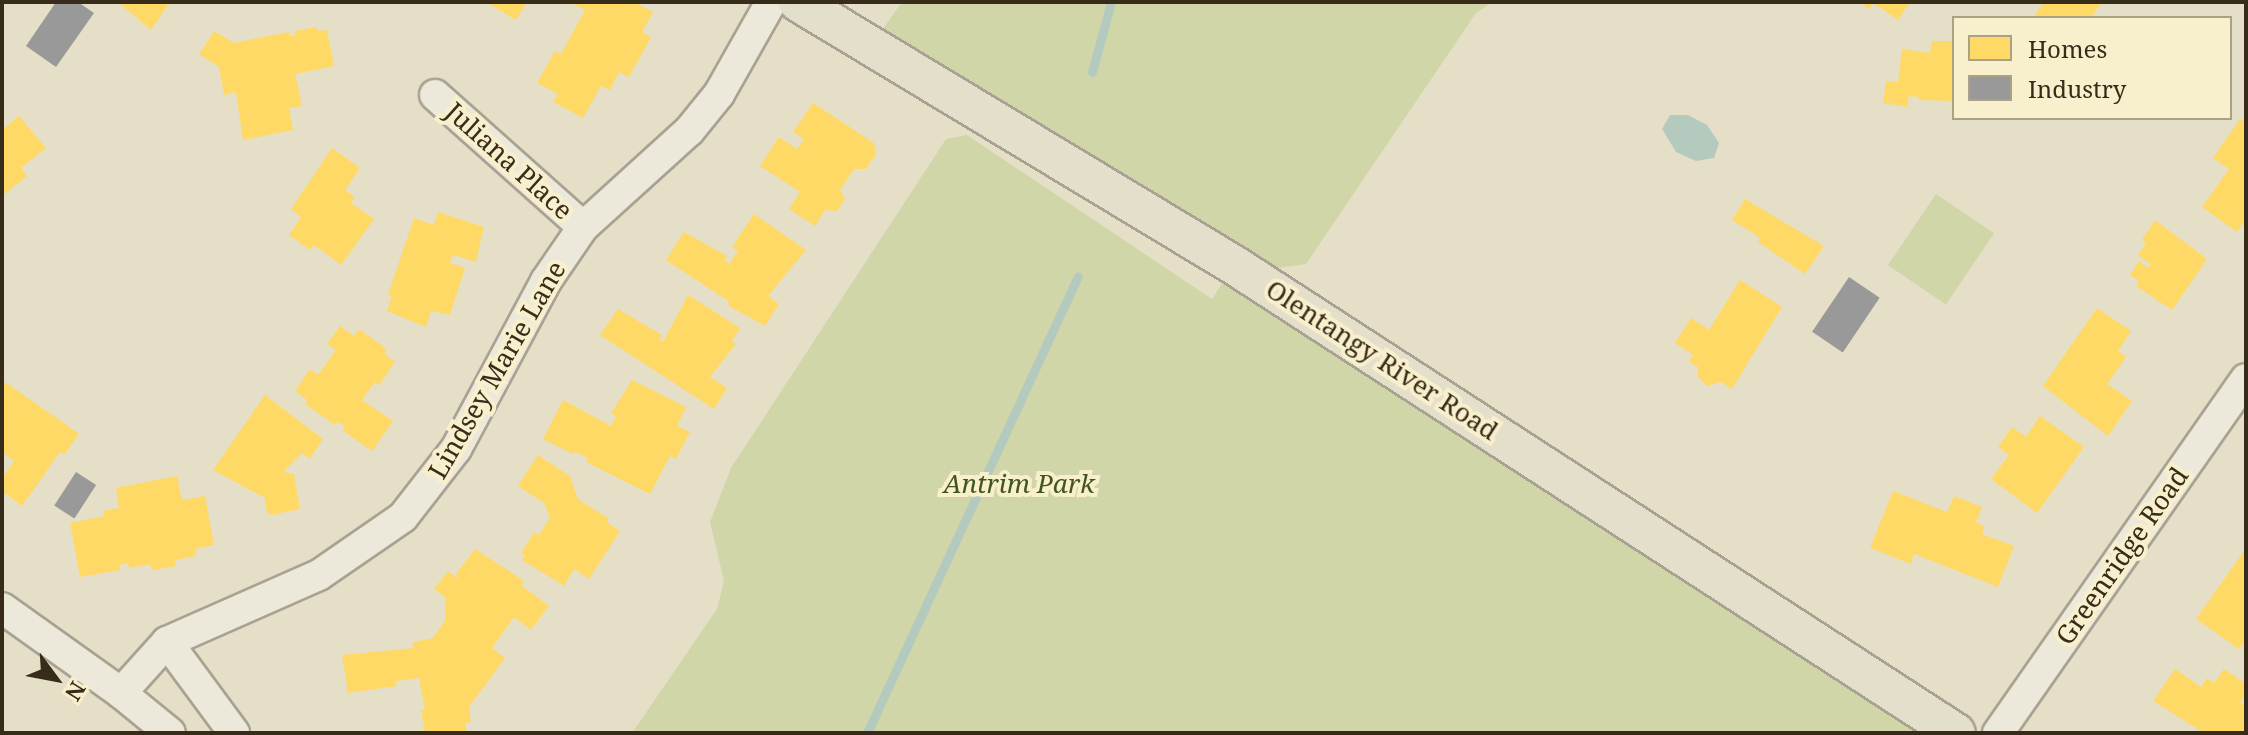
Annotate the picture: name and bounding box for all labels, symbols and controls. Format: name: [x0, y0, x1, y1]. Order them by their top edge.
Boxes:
legend: [1952, 16, 2232, 120]
text: Homes: [2028, 32, 2107, 65]
text: Industry: [2028, 72, 2126, 105]
street label: Juliana Place: [439, 96, 579, 226]
street label: Lindsey Marie Lane: [422, 256, 572, 484]
street label: Olentangy River Road: [1260, 273, 1504, 447]
street label: Greenridge Road: [2049, 461, 2195, 651]
park label: Antrim Park: [943, 468, 1095, 500]
north arrow: [16, 639, 96, 719]
text: N: [59, 676, 94, 707]

